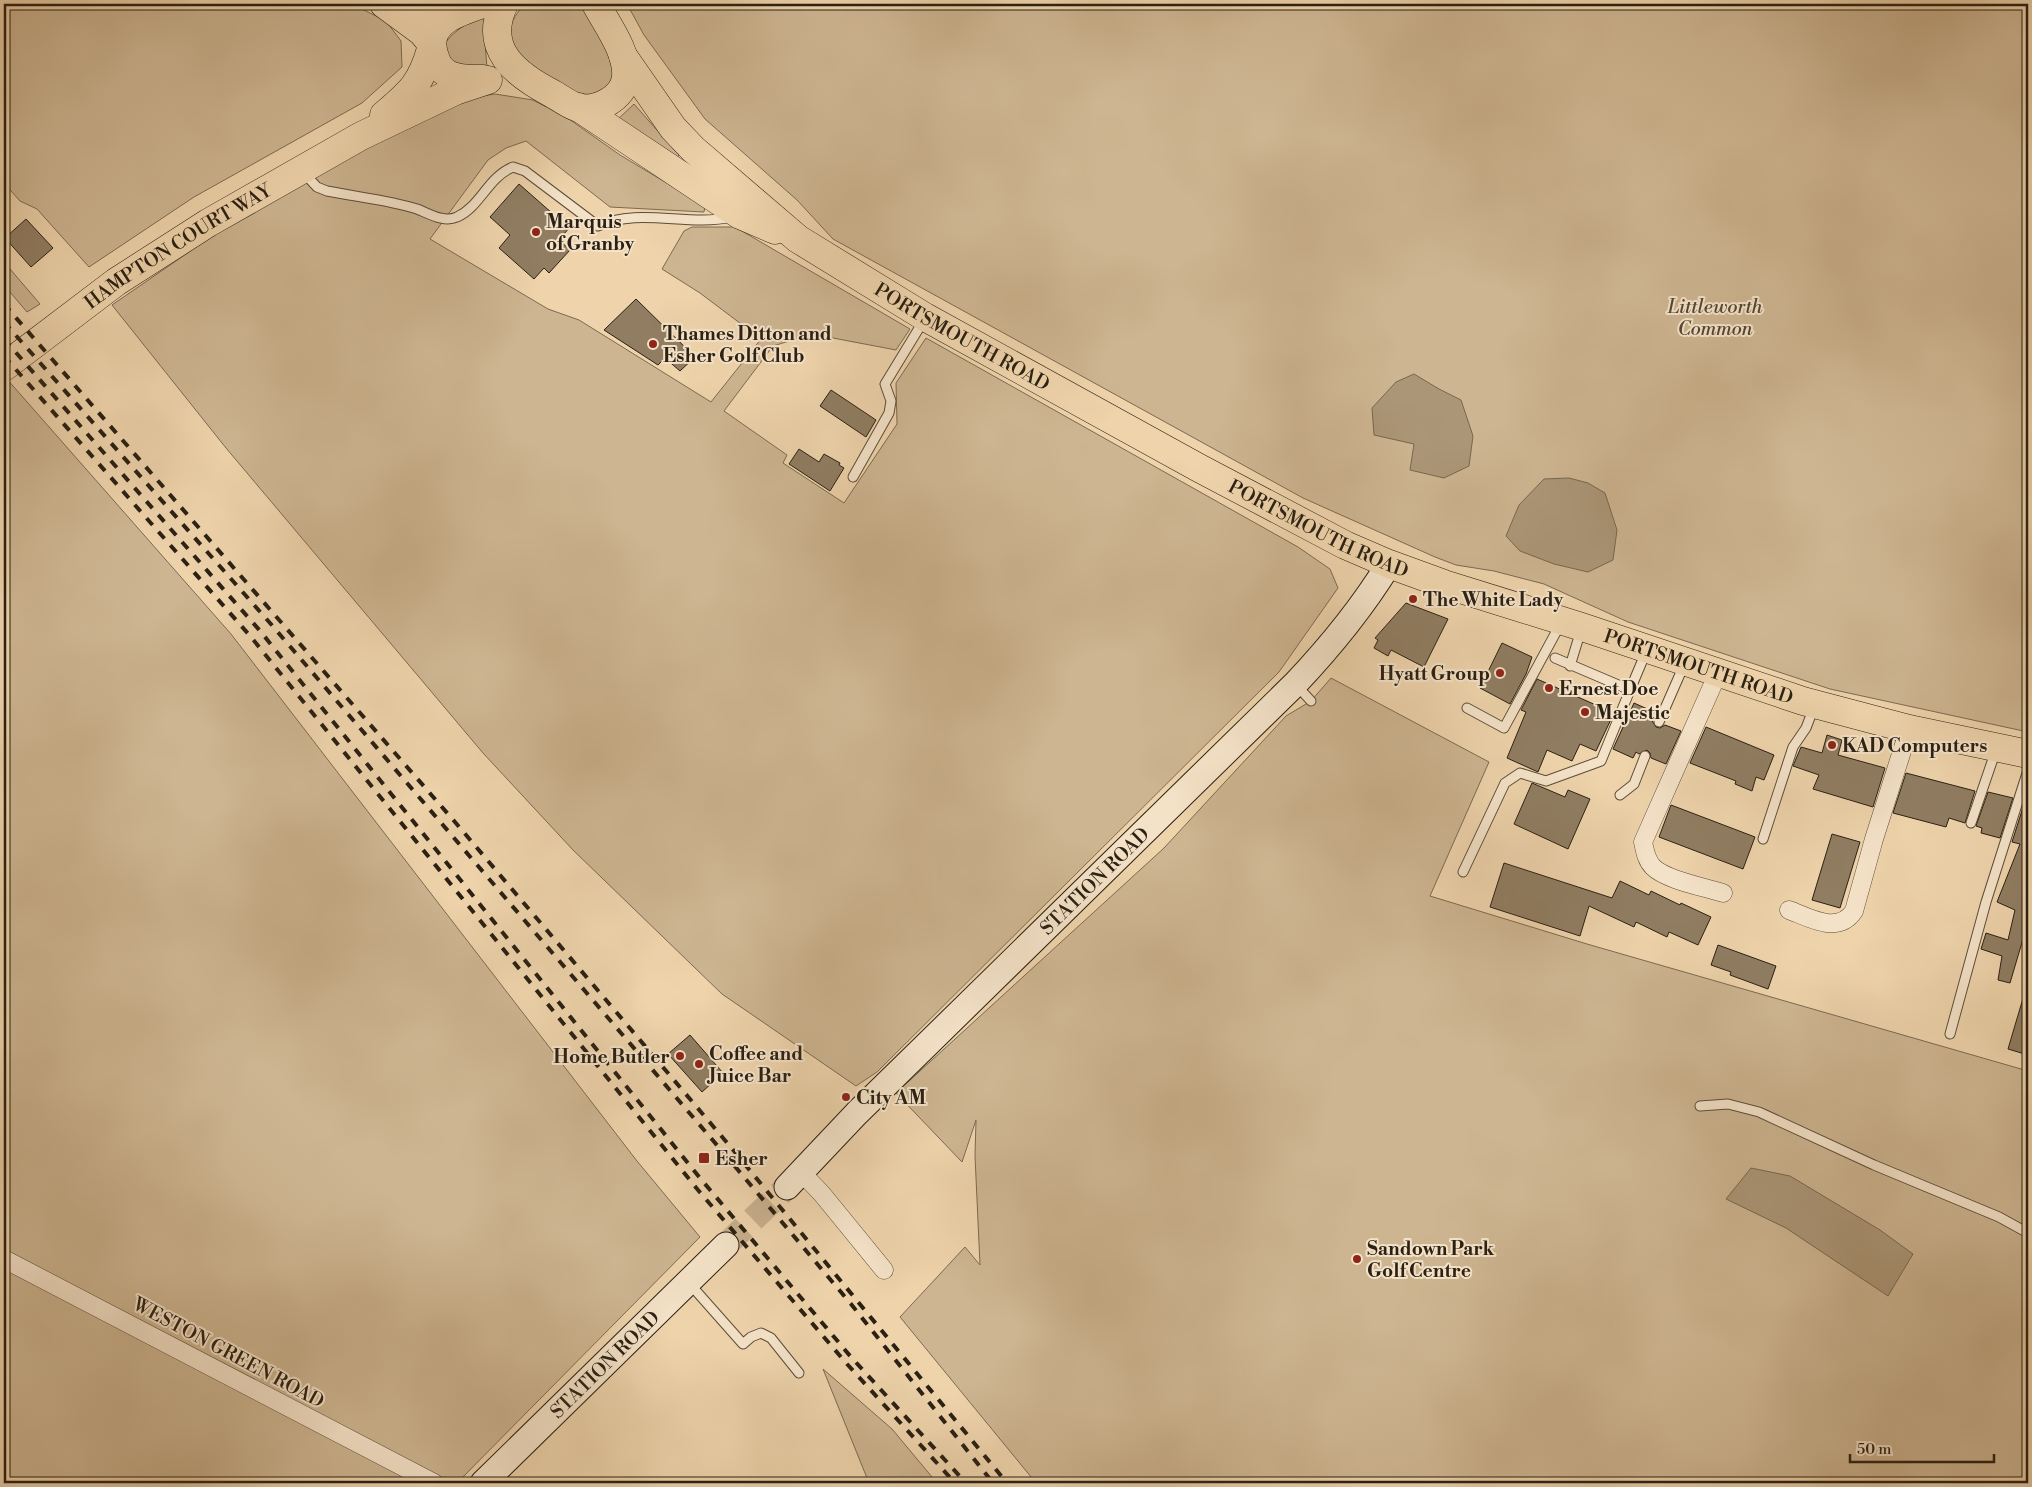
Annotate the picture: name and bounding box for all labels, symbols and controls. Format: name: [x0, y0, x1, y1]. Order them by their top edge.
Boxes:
street label: HAMPTON COURT WAY: [80, 178, 277, 315]
place label: Marquis of Granby: [546, 210, 635, 256]
marker: Marquis of Granby: [530, 226, 542, 238]
street label: PORTSMOUTH ROAD: [870, 278, 1054, 396]
park label: Littleworth Common: [1667, 295, 1763, 341]
place label: Thames Ditton and Esher Golf Club: [663, 322, 832, 368]
marker: Thames Ditton and Esher Golf Club: [647, 338, 659, 350]
street label: PORTSMOUTH ROAD: [1224, 475, 1412, 583]
place label: The White Lady: [1423, 588, 1564, 612]
marker: The White Lady: [1407, 593, 1419, 605]
street label: PORTSMOUTH ROAD: [1601, 624, 1796, 710]
place label: Hyatt Group: [1379, 662, 1490, 686]
marker: Hyatt Group: [1494, 667, 1506, 679]
place label: Ernest Doe: [1559, 677, 1658, 701]
marker: Ernest Doe: [1543, 682, 1555, 694]
place label: Majestic: [1595, 701, 1670, 725]
marker: Majestic: [1579, 706, 1591, 718]
place label: KAD Computers: [1842, 734, 1987, 758]
marker: KAD Computers: [1826, 739, 1838, 751]
street label: STATION ROAD: [1035, 822, 1155, 940]
place label: Coffee and Juice Bar: [706, 1042, 803, 1088]
place label: Home Butler: [553, 1045, 670, 1069]
marker: Home Butler: [674, 1050, 686, 1062]
marker: Coffee and Juice Bar: [693, 1058, 705, 1070]
place label: City AM: [856, 1086, 926, 1110]
marker: City AM: [840, 1091, 852, 1103]
place label: Esher: [715, 1147, 768, 1171]
marker: Esher: [697, 1151, 711, 1165]
place label: Sandown Park Golf Centre: [1367, 1237, 1494, 1283]
marker: Sandown Park Golf Centre: [1351, 1253, 1363, 1265]
street label: WESTON GREEN ROAD: [128, 1292, 328, 1414]
street label: STATION ROAD: [545, 1306, 665, 1424]
scale bar: [1850, 1432, 1993, 1464]
text: 50 m: [1857, 1440, 1891, 1459]

